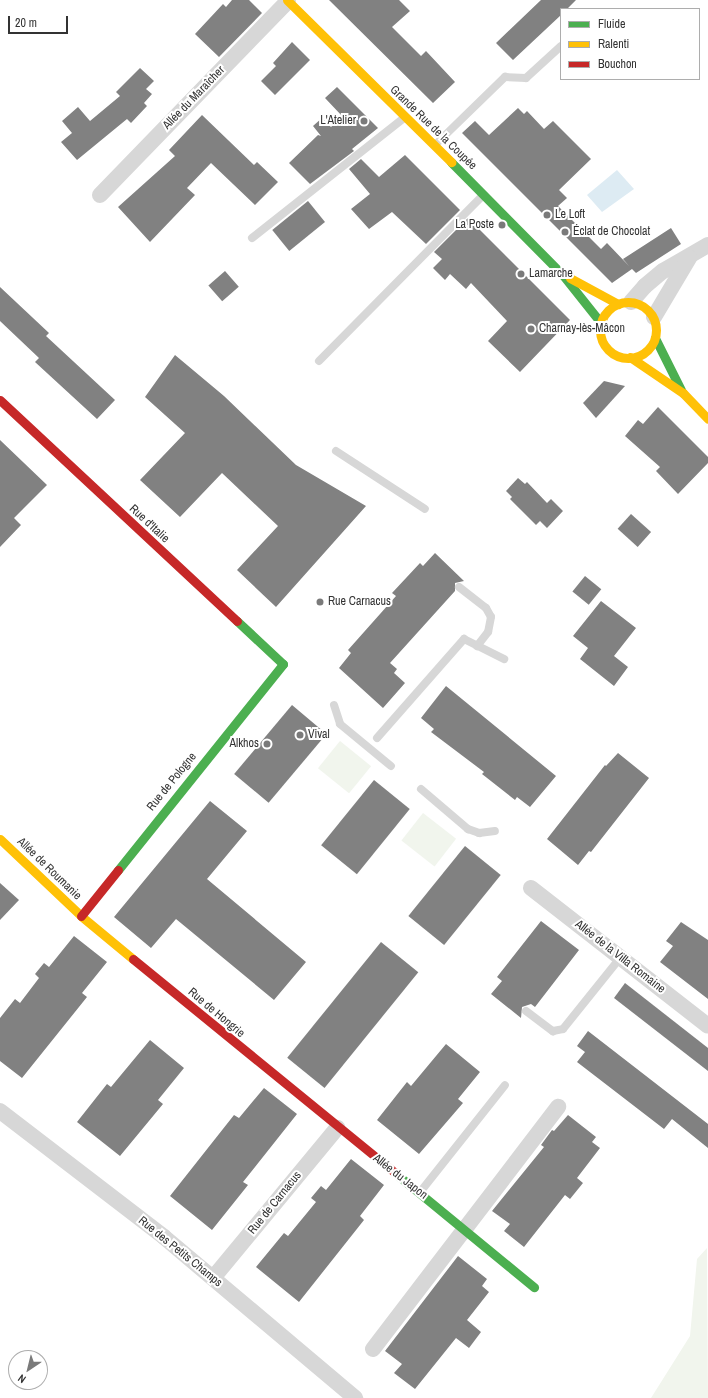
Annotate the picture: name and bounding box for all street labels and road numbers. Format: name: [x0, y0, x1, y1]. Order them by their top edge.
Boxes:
street label: Allée du Maraîcher: [160, 63, 228, 133]
street label: Grande Rue de la Coupée: [387, 83, 479, 173]
street label: Rue d'Italie: [126, 502, 172, 546]
street label: Rue de Pologne: [144, 750, 200, 814]
street label: Allée de Roumanie: [14, 835, 84, 903]
street label: Allée de la Villa Romaine: [572, 917, 668, 997]
street label: Rue de Hongrie: [185, 985, 247, 1041]
street label: Allée du Japon: [370, 1151, 430, 1203]
street label: Rue de Carnacus: [245, 1169, 305, 1237]
street label: Rue des Petits Champs: [135, 1214, 225, 1290]

